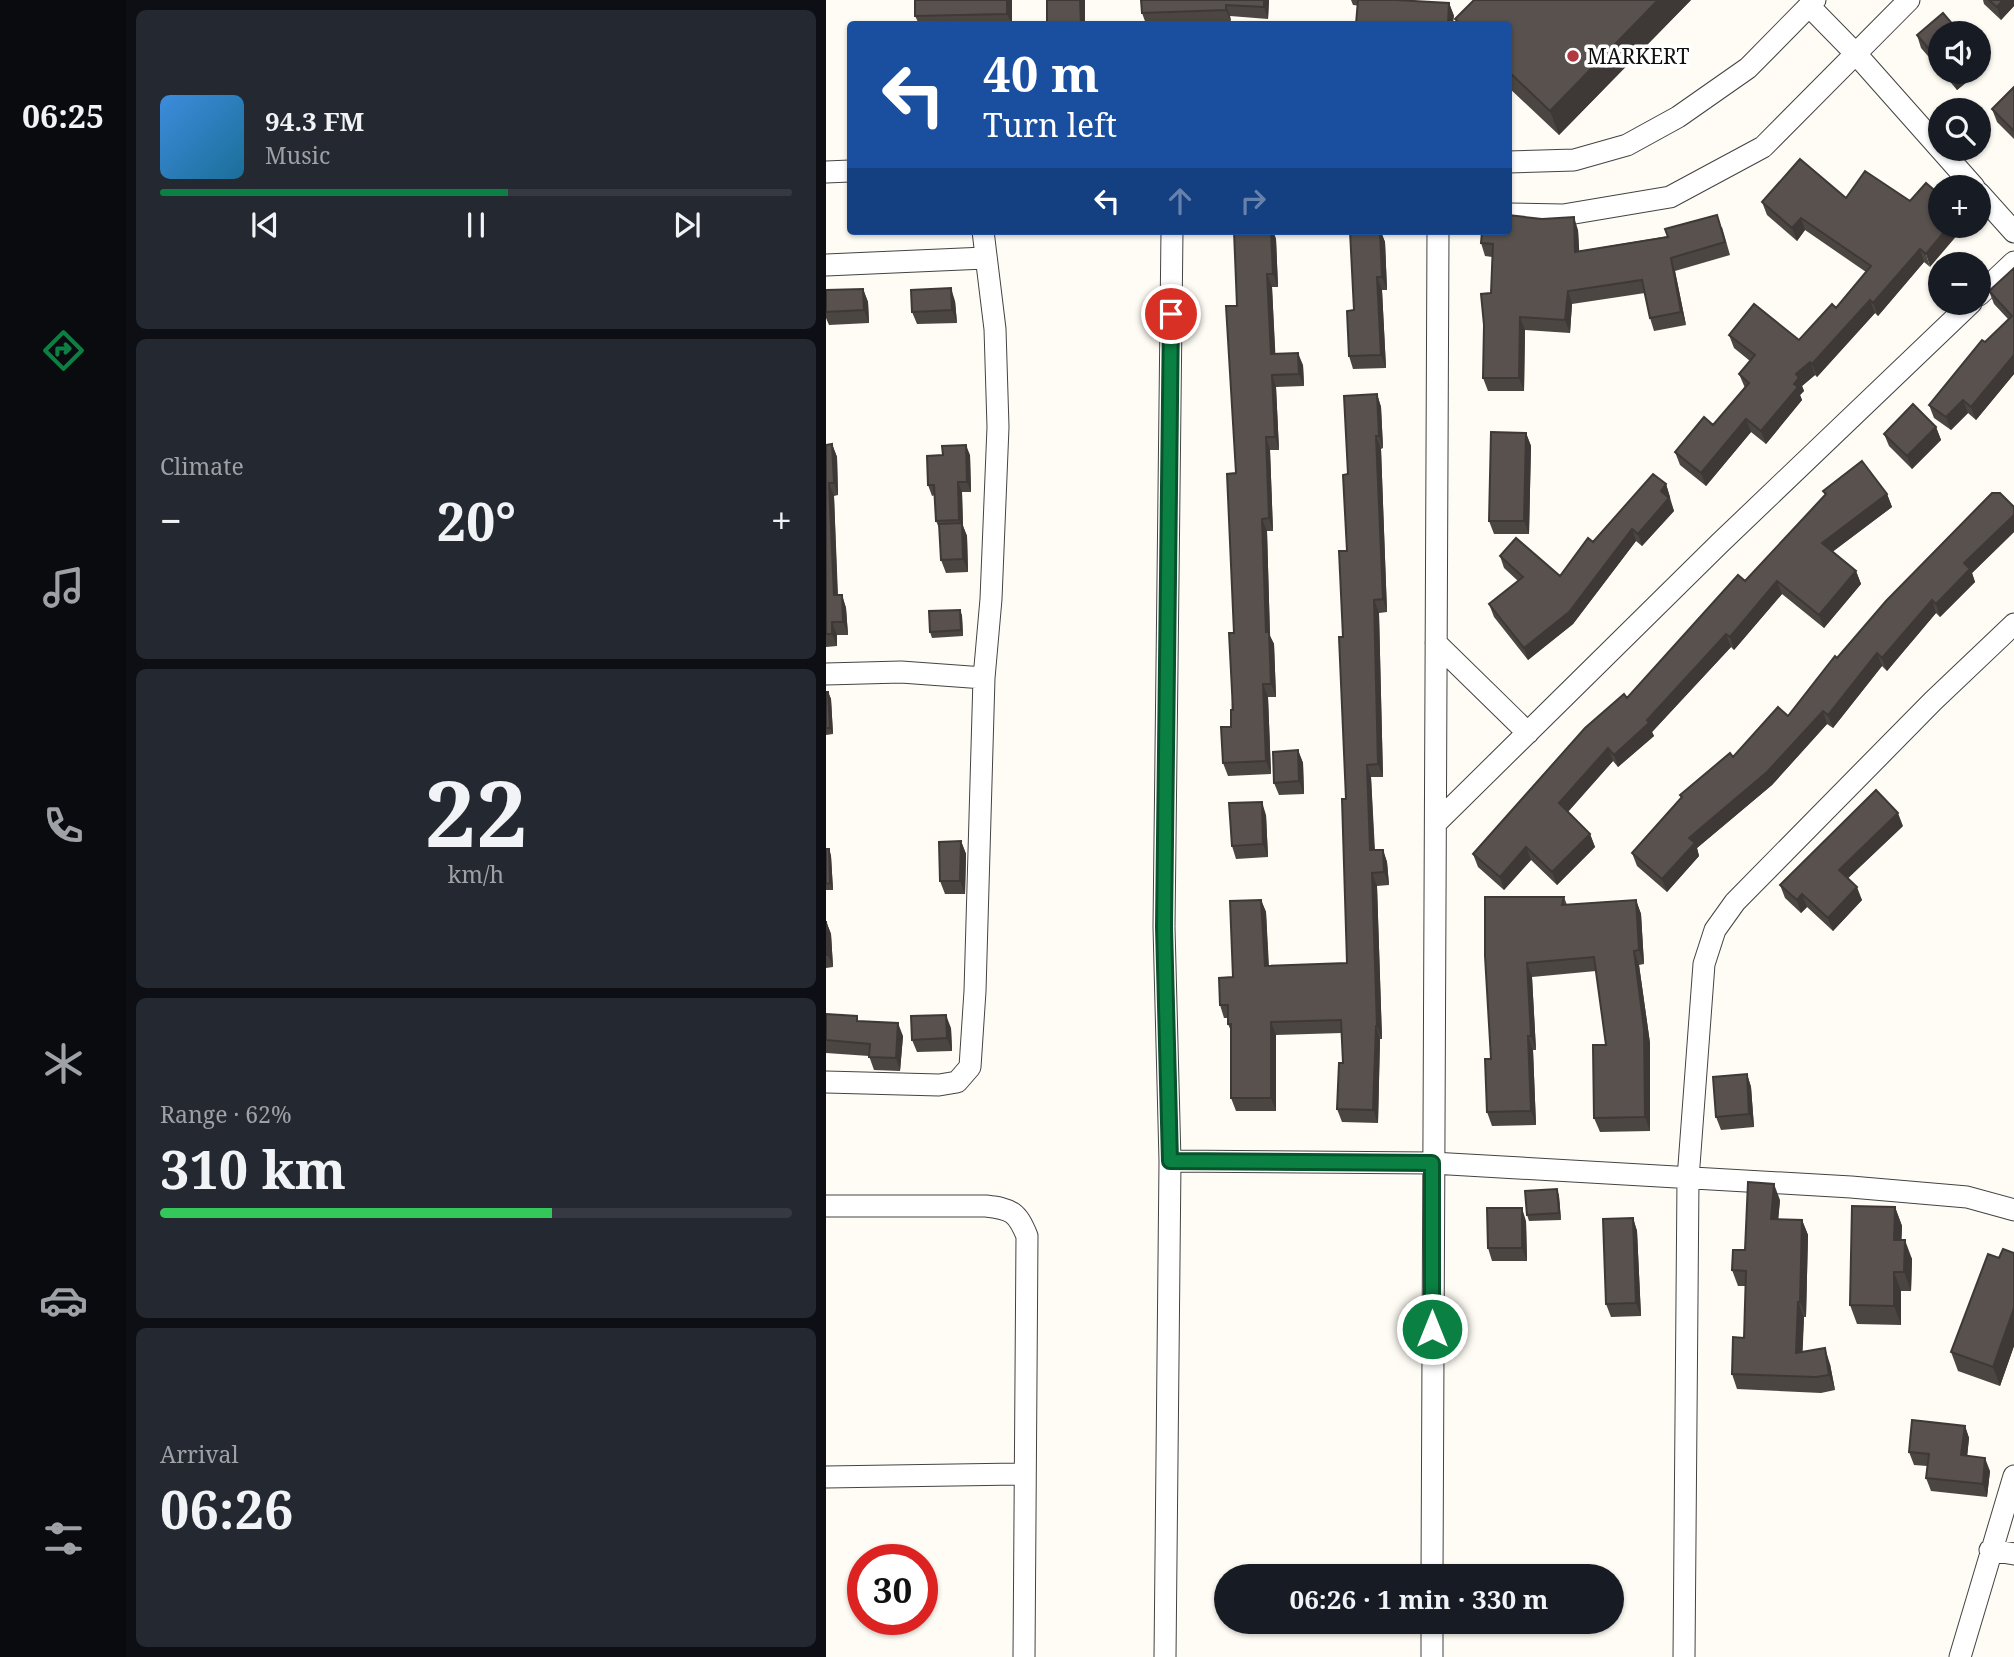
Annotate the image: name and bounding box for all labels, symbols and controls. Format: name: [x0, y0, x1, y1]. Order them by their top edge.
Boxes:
map controls: [1928, 21, 1991, 315]
button: sound: [1928, 21, 1991, 84]
text: 40 m: [983, 40, 1099, 106]
place label: MARKERT: [1587, 42, 1689, 70]
marker: MARKERT: [1565, 48, 1581, 64]
icon: left: [868, 49, 959, 140]
text: 06:25: [22, 94, 104, 137]
button: search: [1928, 98, 1991, 161]
text: 94.3 FM: [265, 103, 364, 139]
text: Turn left: [983, 103, 1117, 146]
text: Music: [265, 139, 330, 171]
button: +: [1928, 175, 1991, 238]
icon: left: [1088, 182, 1126, 220]
icon: ahead: [1161, 182, 1199, 220]
icon: right: [1234, 182, 1272, 220]
icon: previous: [246, 206, 284, 244]
icon: pause: [457, 206, 495, 244]
icon: next: [668, 206, 706, 244]
button: −: [1928, 252, 1991, 315]
pin: [1141, 284, 1201, 344]
icon: arrive: [1152, 295, 1190, 333]
icon: directions: [39, 326, 88, 375]
text: Climate: [160, 450, 244, 482]
text: 20°: [437, 485, 516, 556]
text: −: [160, 494, 182, 546]
text: +: [771, 494, 792, 546]
icon: music: [39, 563, 88, 612]
text: 22: [425, 750, 527, 874]
icon: phone: [39, 801, 88, 850]
text: km/h: [448, 858, 504, 890]
icon: climate: [39, 1039, 88, 1088]
text: Range · 62%: [160, 1098, 292, 1130]
text: 310 km: [160, 1133, 346, 1204]
icon: car: [39, 1276, 88, 1325]
position arrow: [1395, 1292, 1469, 1366]
text: Arrival: [160, 1438, 239, 1470]
text: 06:26: [160, 1473, 293, 1544]
icon: filters: [39, 1514, 88, 1563]
speed limit sign: 30: [847, 1544, 938, 1635]
text: 06:26 · 1 min · 330 m: [1289, 1581, 1549, 1617]

